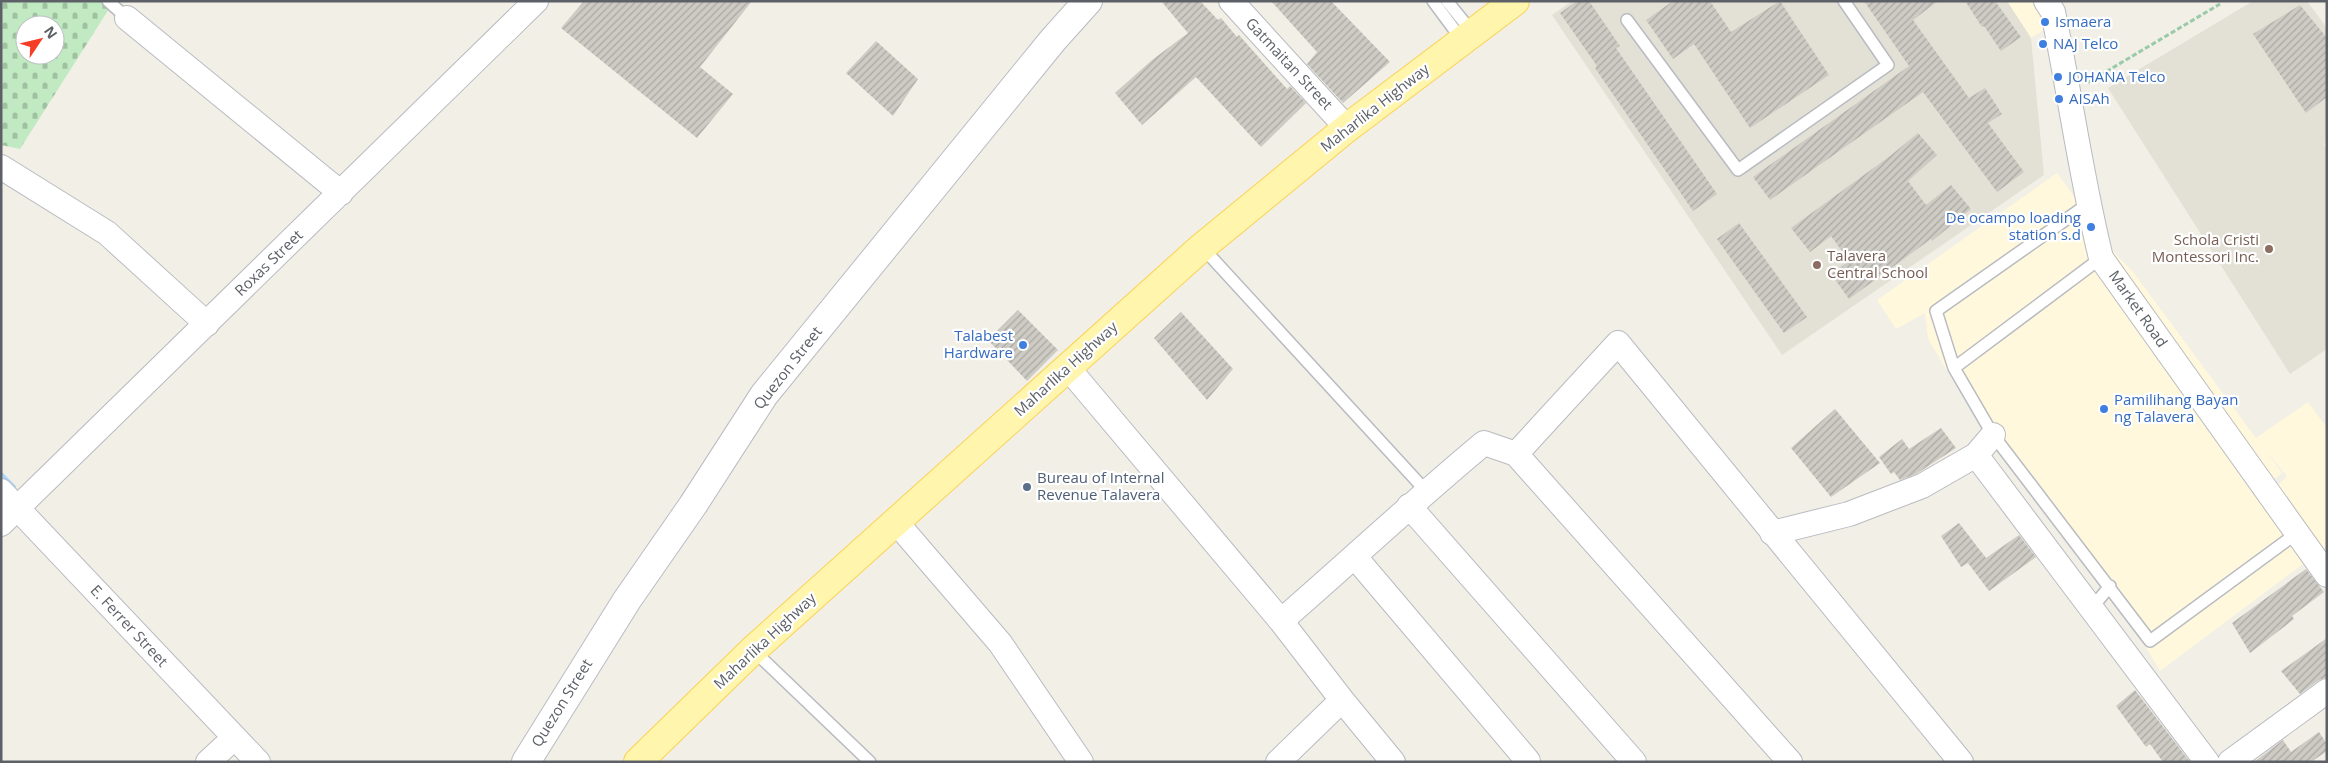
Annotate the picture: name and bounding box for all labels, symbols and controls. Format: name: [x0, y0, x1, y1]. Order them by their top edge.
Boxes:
place label: Ismaera: [2055, 11, 2111, 31]
street label: Gatmaitan Street: [1242, 13, 1338, 114]
north arrow: [15, 15, 65, 65]
marker: Ismaera: [2039, 16, 2051, 28]
text: N: [40, 22, 62, 42]
place label: NAJ Telco: [2053, 33, 2118, 53]
marker: NAJ Telco: [2037, 38, 2049, 50]
street label: Maharlika Highway: [1316, 58, 1433, 156]
place label: JOHANA Telco: [2066, 66, 2166, 86]
marker: JOHANA Telco: [2052, 71, 2064, 83]
place label: AISAh: [2069, 88, 2110, 108]
marker: AISAh: [2053, 93, 2065, 105]
place label: De ocampo loading station s.d: [1946, 207, 2081, 244]
marker: De ocampo loading station s.d: [2085, 221, 2097, 233]
street label: Roxas Street: [230, 225, 307, 300]
place label: Schola Cristi Montessori Inc.: [2152, 229, 2259, 266]
marker: Schola Cristi Montessori Inc.: [2263, 243, 2275, 255]
place label: Talavera Central School: [1827, 245, 1928, 282]
marker: Talavera Central School: [1811, 259, 1823, 271]
street label: Market Road: [2105, 266, 2173, 351]
street label: Maharlika Highway: [1009, 316, 1122, 420]
street label: Quezon Street: [748, 322, 826, 413]
place label: Talabest Hardware: [944, 325, 1013, 362]
marker: Talabest Hardware: [1017, 339, 1029, 351]
place label: Pamilihang Bayan ng Talavera: [2114, 389, 2238, 426]
marker: Pamilihang Bayan ng Talavera: [2098, 403, 2110, 415]
place label: Bureau of Internal Revenue Talavera: [1037, 467, 1164, 504]
marker: Bureau of Internal Revenue Talavera: [1021, 481, 1033, 493]
street label: E. Ferrer Street: [87, 580, 173, 671]
street label: Maharlika Highway: [709, 587, 820, 693]
street label: Quezon Street: [526, 655, 596, 750]

